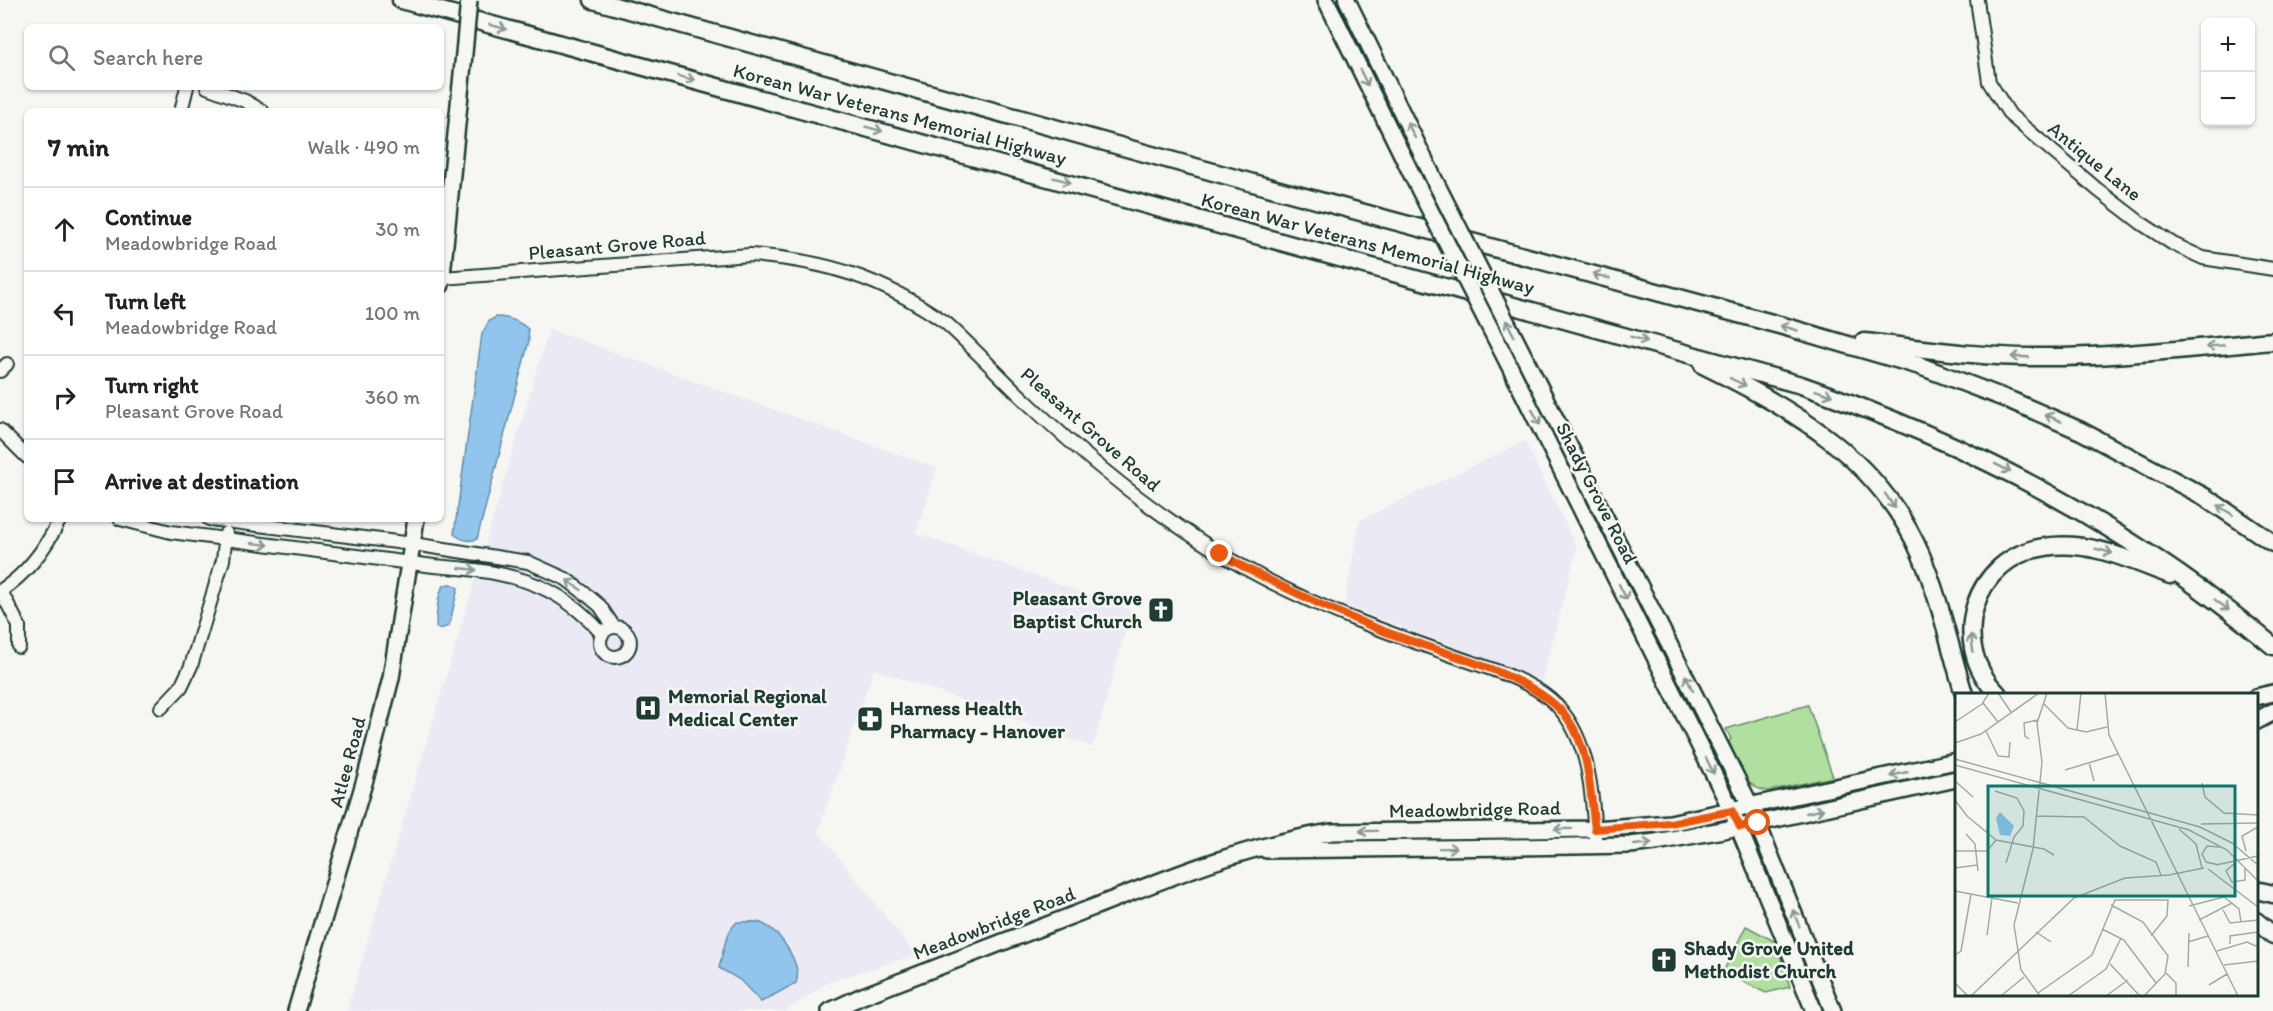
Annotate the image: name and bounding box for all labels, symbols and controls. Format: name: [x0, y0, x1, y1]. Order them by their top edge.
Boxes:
map controls: [2201, 18, 2255, 126]
button: +: [2201, 18, 2255, 72]
one-way arrow: [488, 21, 507, 33]
search box: [24, 24, 444, 90]
icon: search: [45, 41, 78, 74]
text: Search here: [93, 44, 203, 71]
street label: Korean War Veterans Memorial Highway: [731, 58, 1070, 170]
one-way arrow: [1359, 68, 1371, 86]
button: −: [2201, 72, 2255, 126]
one-way arrow: [676, 73, 695, 84]
street label: Antique Lane: [2043, 116, 2147, 206]
one-way arrow: [1404, 122, 1416, 140]
one-way arrow: [864, 124, 883, 135]
text: 7 min: [48, 131, 109, 163]
text: Walk · 490 m: [307, 135, 420, 159]
one-way arrow: [1052, 175, 1071, 187]
street label: Korean War Veterans Memorial Highway: [1199, 187, 1538, 299]
text: Continue: [105, 204, 192, 231]
icon: ahead: [48, 213, 81, 246]
text: 30 m: [375, 217, 420, 241]
street label: Pleasant Grove Road: [527, 225, 707, 265]
text: Meadowbridge Road: [105, 231, 277, 255]
one-way arrow: [1592, 270, 1611, 282]
text: Turn left: [105, 288, 186, 315]
icon: left: [48, 297, 81, 330]
text: 100 m: [365, 301, 420, 325]
text: Meadowbridge Road: [105, 315, 277, 339]
one-way arrow: [1503, 319, 1515, 337]
one-way arrow: [1780, 322, 1799, 333]
one-way arrow: [1629, 334, 1648, 345]
one-way arrow: [2205, 341, 2225, 352]
one-way arrow: [2011, 351, 2031, 362]
street label: Pleasant Grove Road: [1016, 362, 1166, 496]
text: Turn right: [105, 372, 199, 399]
one-way arrow: [1729, 377, 1747, 388]
icon: right: [48, 381, 81, 414]
text: 360 m: [365, 385, 420, 409]
one-way arrow: [1814, 388, 1833, 399]
text: Pleasant Grove Road: [105, 399, 283, 423]
one-way arrow: [1530, 408, 1542, 426]
one-way arrow: [2044, 412, 2062, 424]
street label: Shady Grove Road: [1551, 418, 1643, 568]
one-way arrow: [1994, 463, 2012, 475]
icon: arrive: [48, 465, 81, 498]
text: Arrive at destination: [105, 468, 299, 495]
one-way arrow: [1884, 492, 1896, 509]
one-way arrow: [2217, 503, 2234, 515]
one-way arrow: [250, 538, 270, 549]
route end: [1206, 540, 1232, 566]
one-way arrow: [2095, 546, 2114, 558]
one-way arrow: [458, 564, 478, 575]
one-way arrow: [567, 579, 583, 591]
one-way arrow: [1617, 582, 1629, 600]
place label: Pleasant Grove Baptist Church: [1013, 586, 1143, 634]
church icon: Pleasant Grove Baptist Church: [1146, 595, 1176, 625]
one-way arrow: [2214, 598, 2230, 611]
one-way arrow: [1967, 634, 1978, 654]
one-way arrow: [1682, 675, 1694, 693]
place label: Memorial Regional Medical Center: [668, 684, 827, 731]
hospital icon: Memorial Regional Medical Center: [633, 693, 663, 723]
inset map: [1955, 693, 2258, 996]
place label: Harness Health Pharmacy - Hanover: [890, 696, 1065, 744]
pharmacy icon: Harness Health Pharmacy - Hanover: [855, 704, 885, 734]
street label: Atlee Road: [323, 714, 371, 810]
one-way arrow: [1704, 757, 1716, 775]
one-way arrow: [1890, 769, 1910, 780]
street label: Meadowbridge Road: [1389, 795, 1561, 823]
one-way arrow: [1806, 804, 1825, 816]
route start: [1744, 809, 1770, 835]
one-way arrow: [1553, 823, 1573, 835]
one-way arrow: [1358, 825, 1378, 837]
one-way arrow: [1632, 838, 1652, 849]
one-way arrow: [1437, 842, 1457, 854]
street label: Meadowbridge Road: [909, 881, 1079, 965]
one-way arrow: [1790, 909, 1801, 928]
place label: Shady Grove United Methodist Church: [1684, 936, 1854, 983]
church icon: Shady Grove United Methodist Church: [1649, 945, 1679, 975]

